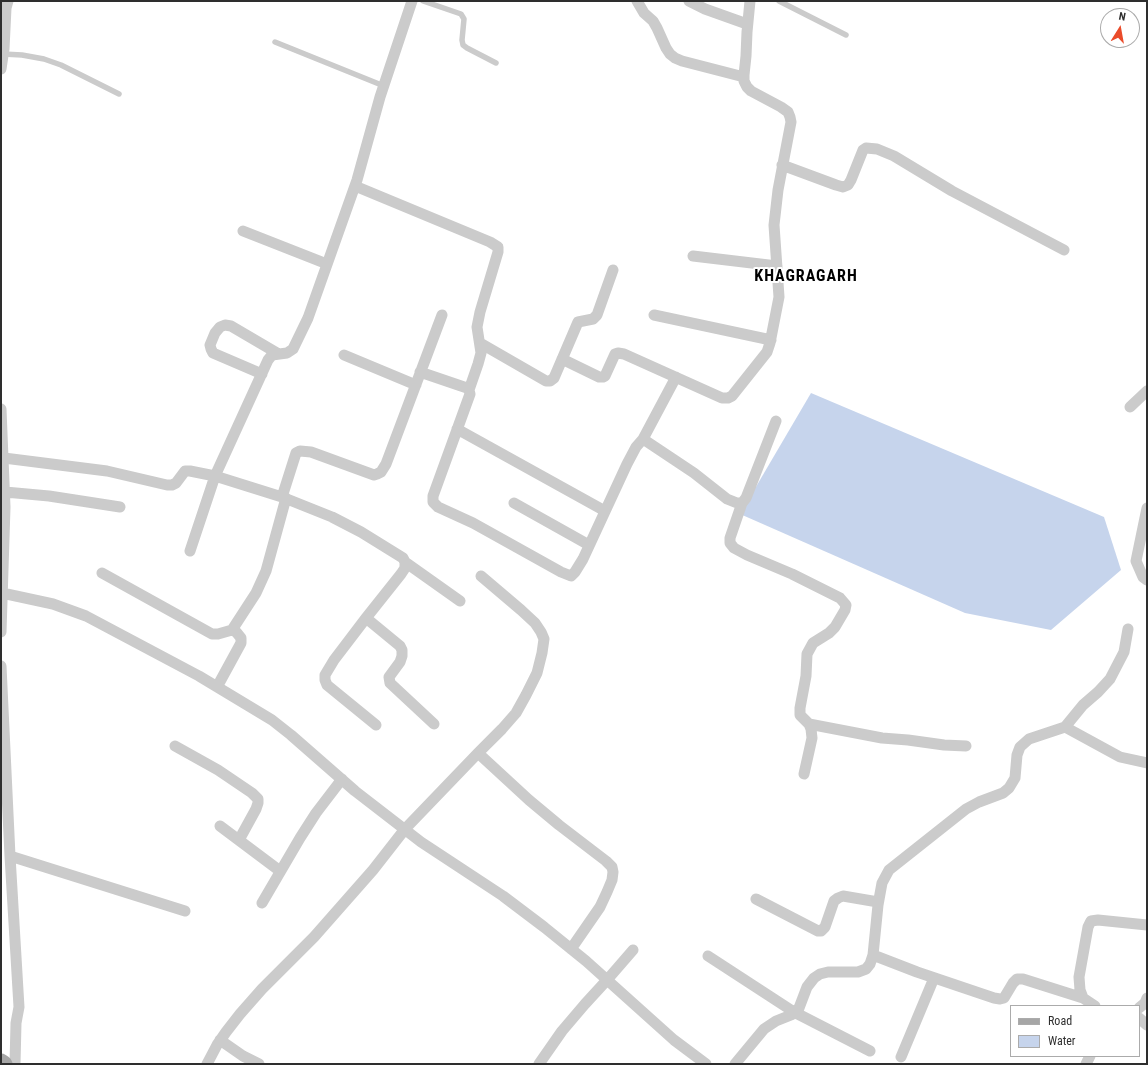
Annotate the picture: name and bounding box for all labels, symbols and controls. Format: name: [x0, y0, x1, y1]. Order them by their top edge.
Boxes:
north arrow: [1100, 8, 1140, 48]
text: N: [1118, 10, 1127, 24]
district label: KHAGRAGARH: [754, 267, 858, 287]
legend: [1010, 1005, 1140, 1057]
text: Road: [1048, 1014, 1072, 1028]
text: Water: [1048, 1034, 1076, 1048]

